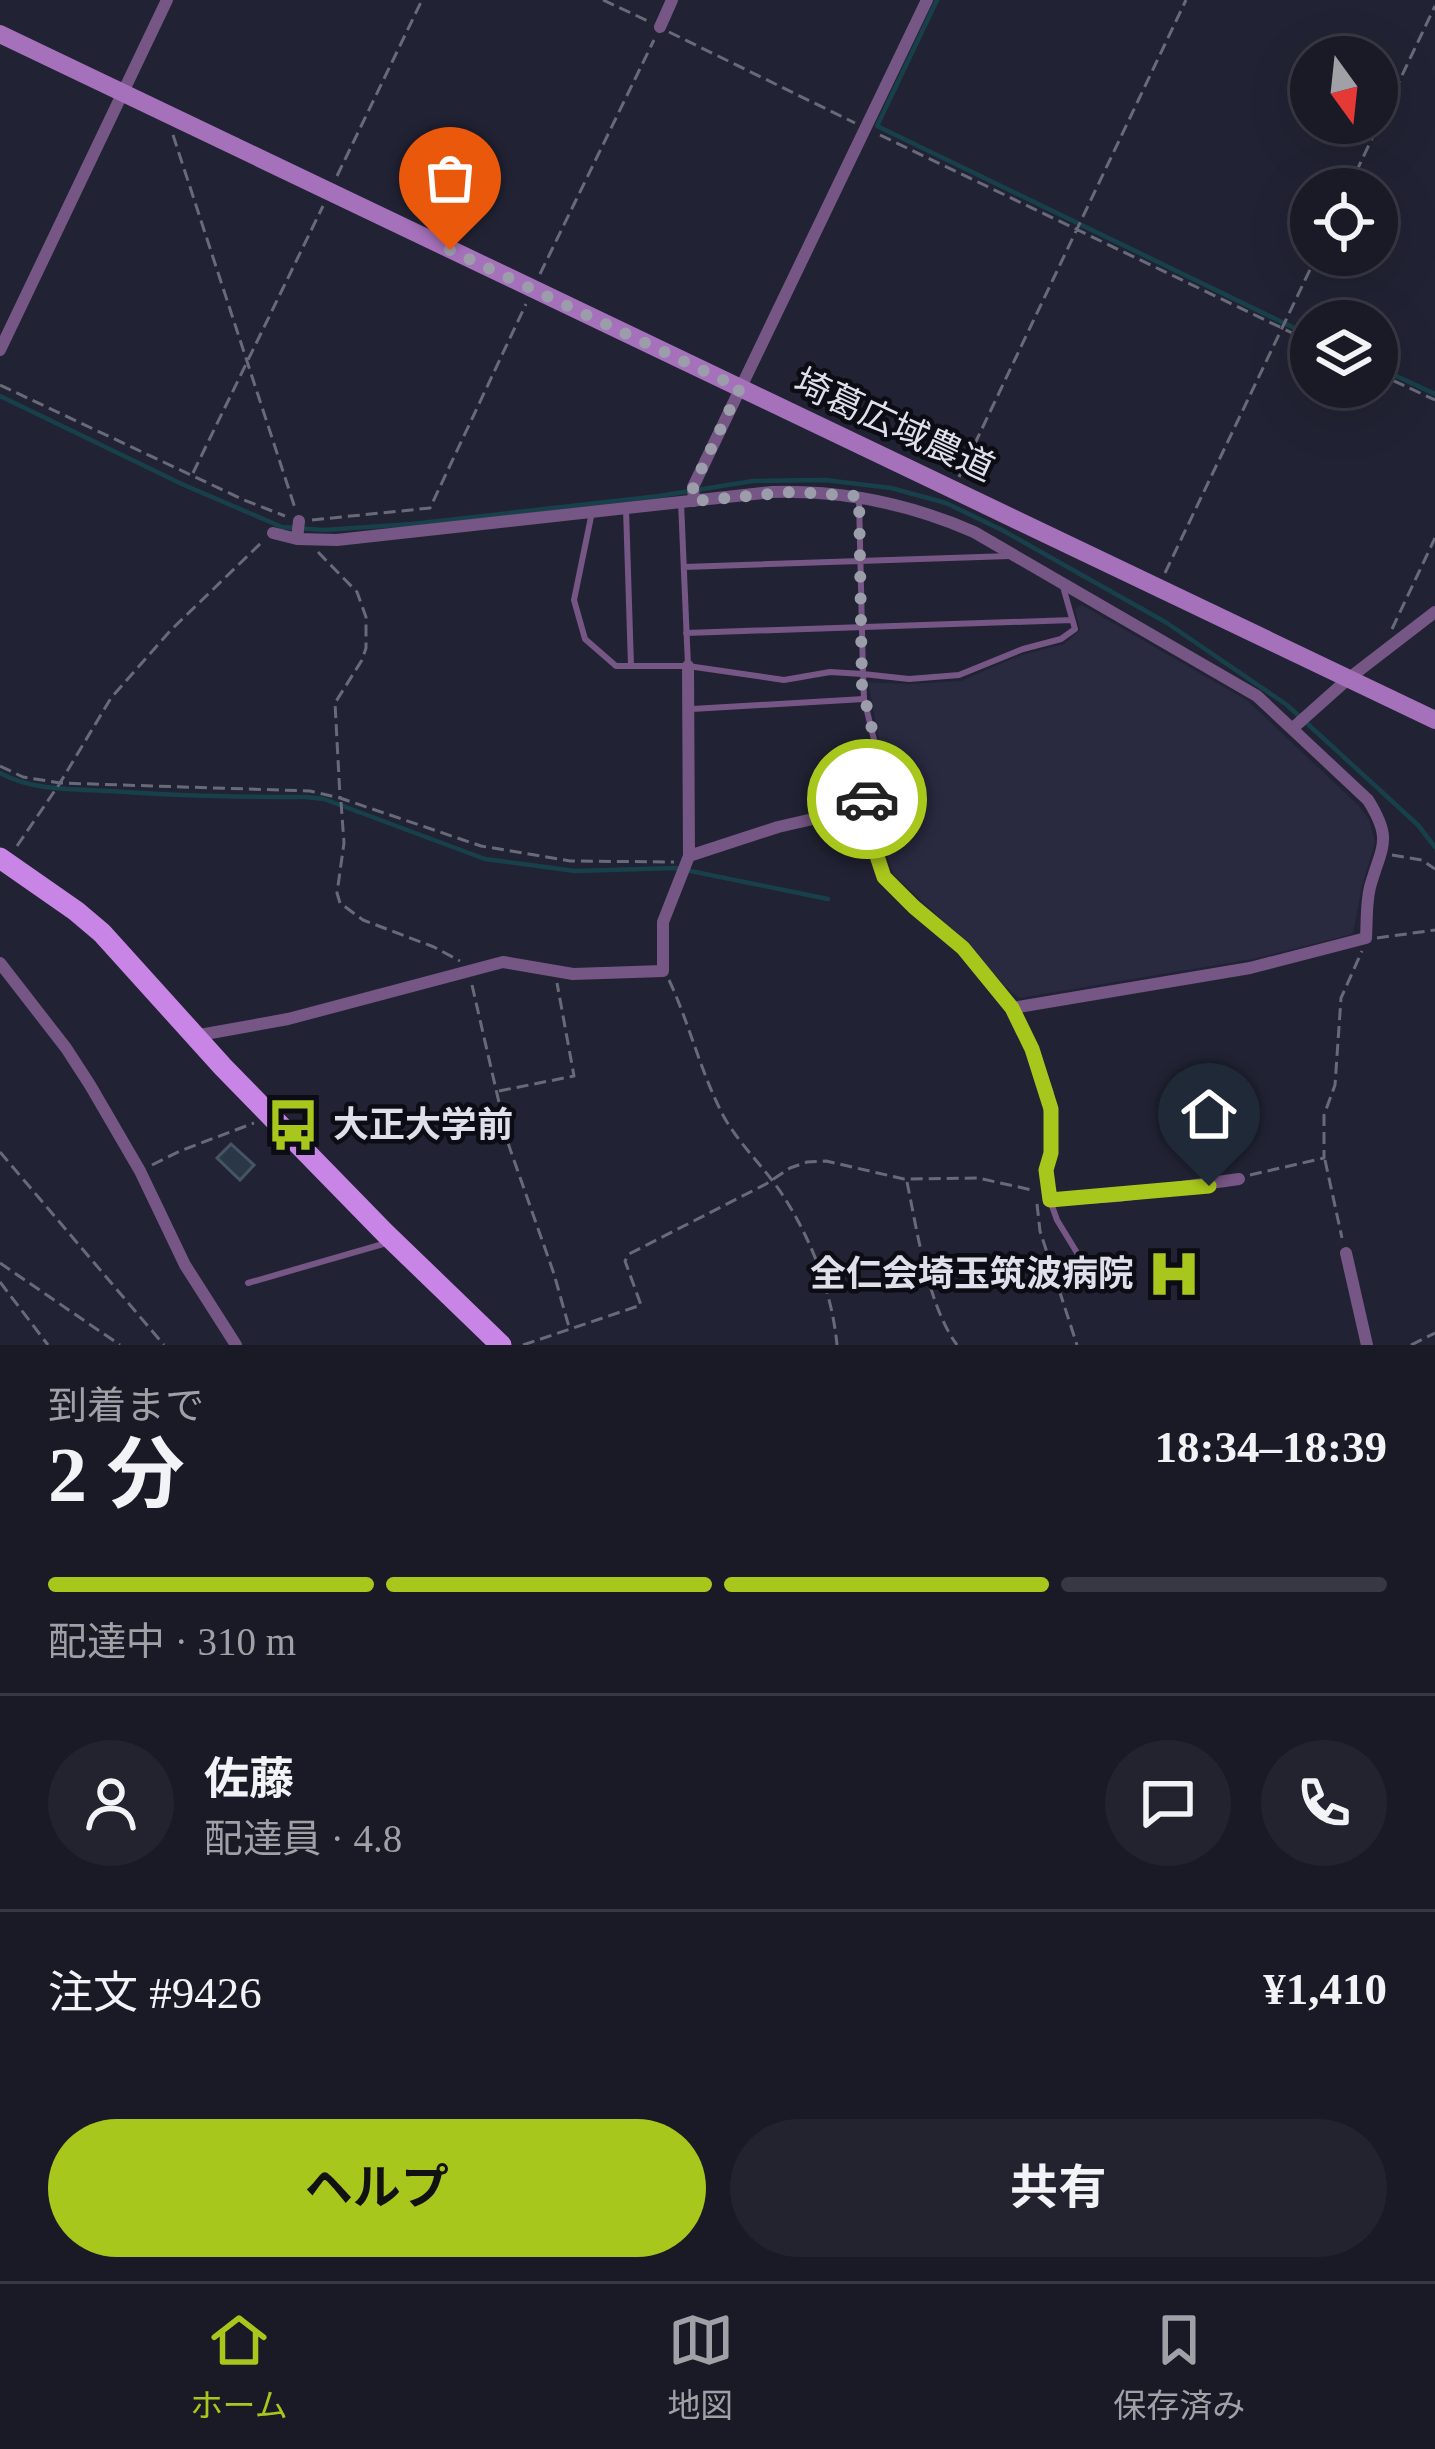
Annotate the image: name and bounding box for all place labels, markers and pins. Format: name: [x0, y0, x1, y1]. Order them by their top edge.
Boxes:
pin: [399, 127, 501, 250]
pin: [1158, 1063, 1260, 1186]
bus stop icon: 大正大学前: [264, 1096, 322, 1154]
place label: 大正大学前: [333, 1105, 513, 1145]
hospital icon: 全仁会埼玉筑波病院: [1145, 1245, 1203, 1303]
place label: 全仁会埼玉筑波病院: [810, 1254, 1134, 1294]

